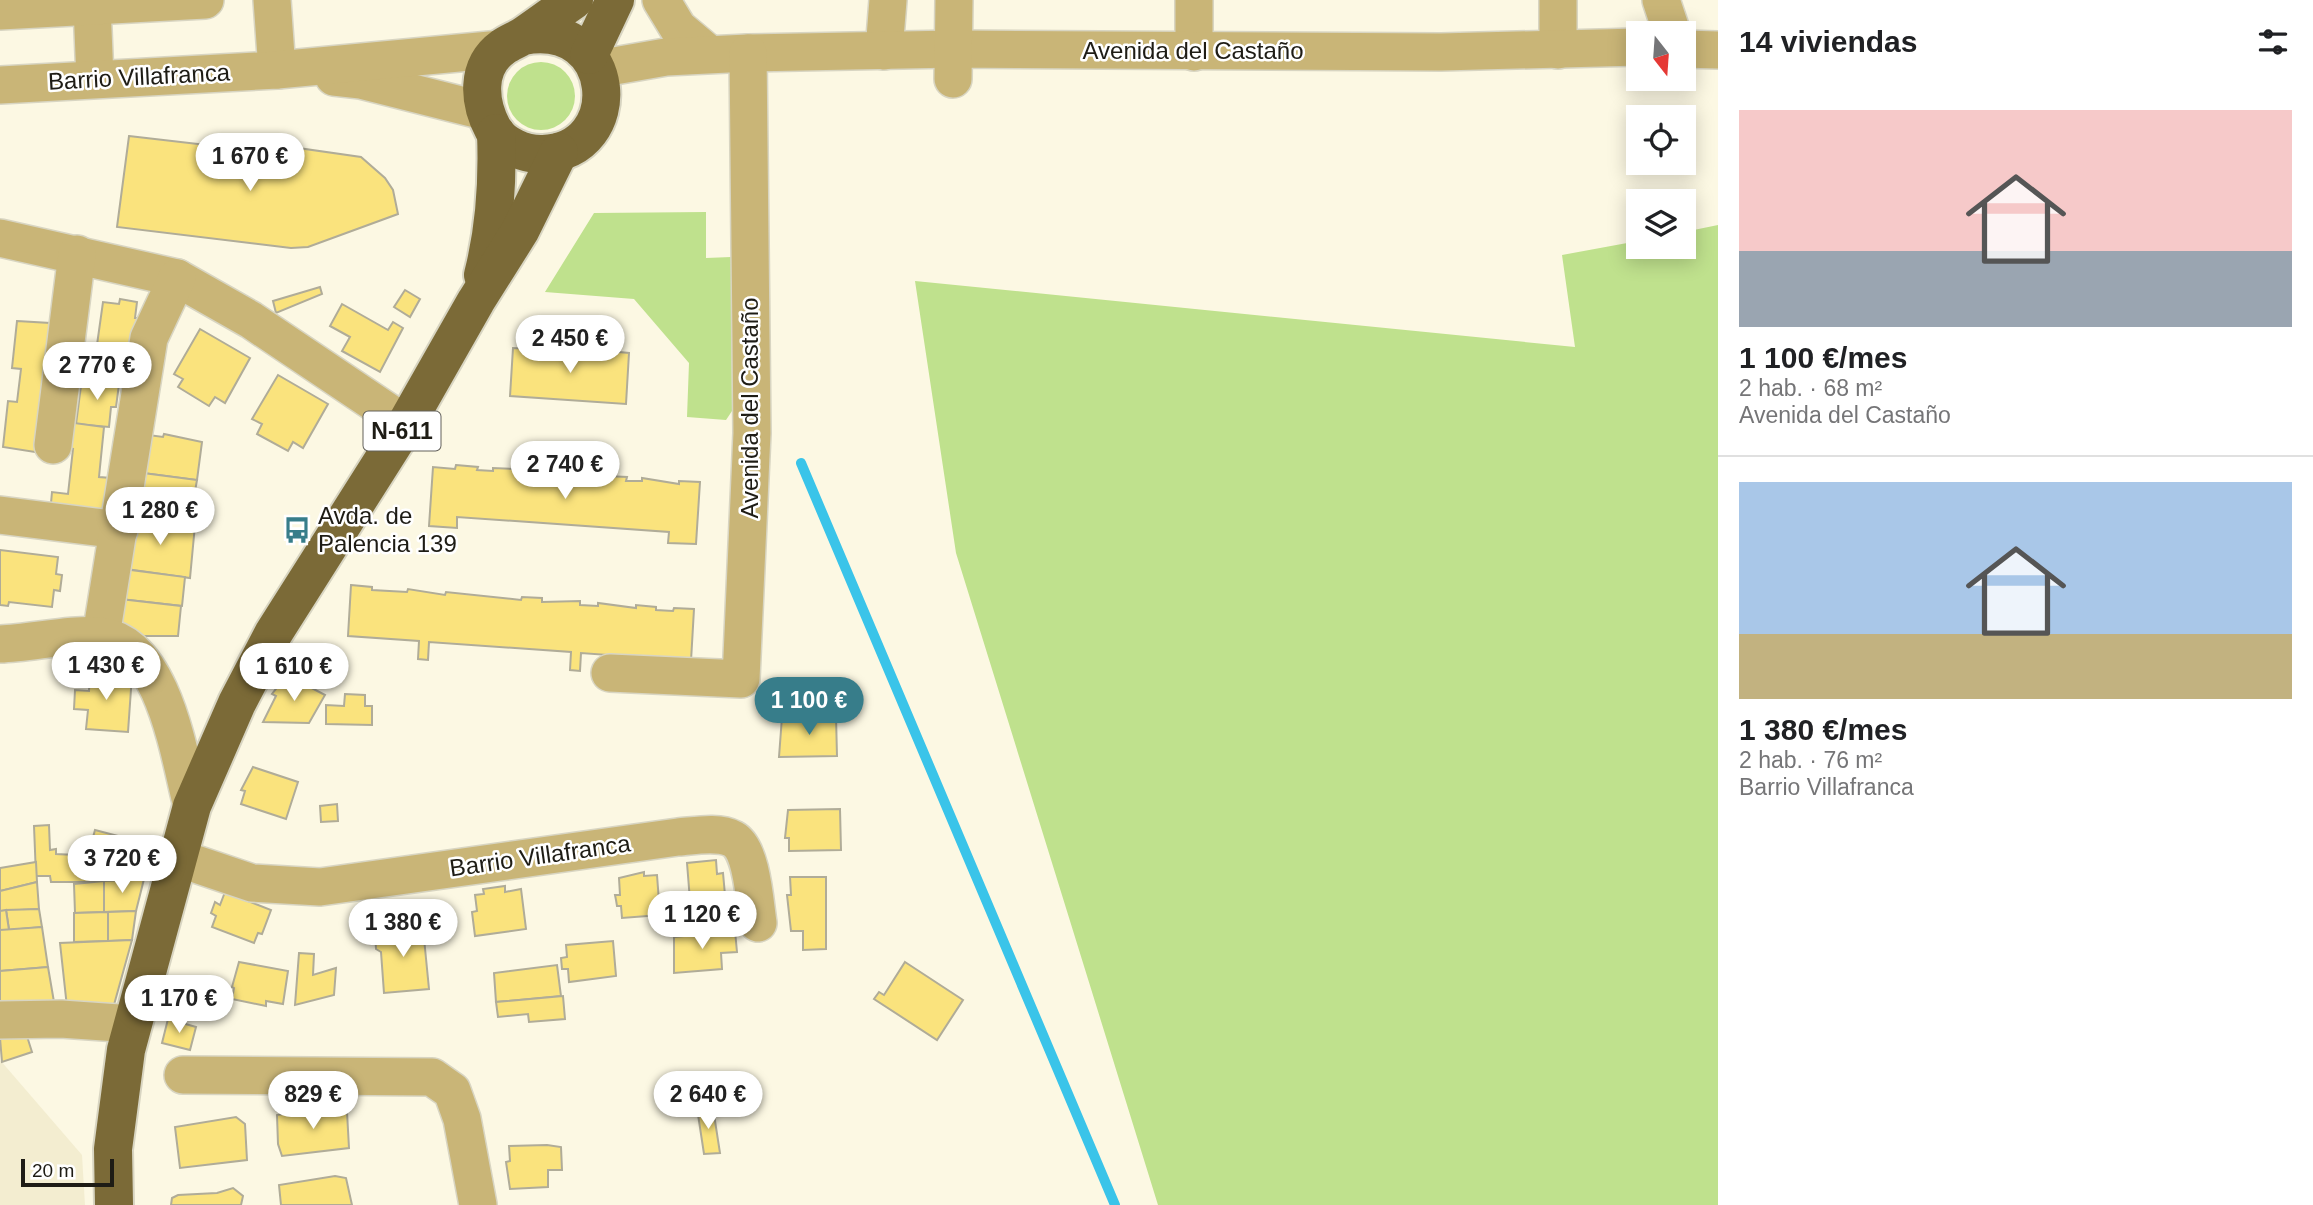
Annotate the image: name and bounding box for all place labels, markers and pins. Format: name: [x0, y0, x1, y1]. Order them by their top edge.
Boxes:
pin: 1 670 €: [185, 134, 315, 193]
pin: 2 450 €: [505, 316, 635, 375]
pin: 2 770 €: [32, 342, 162, 402]
pin: 2 740 €: [500, 442, 630, 501]
pin: 1 280 €: [95, 488, 225, 547]
place label: Avda. de Palencia 139: [318, 502, 457, 557]
bus stop icon: Avda. de Palencia 139: [282, 515, 312, 545]
pin: 1 430 €: [41, 642, 171, 702]
pin: 1 610 €: [229, 644, 359, 703]
pin: 1 100 €: [744, 678, 874, 737]
pin: 3 720 €: [57, 836, 187, 895]
pin: 1 120 €: [637, 892, 767, 951]
pin: 1 380 €: [338, 900, 468, 959]
pin: 1 170 €: [114, 976, 244, 1035]
pin: 829 €: [264, 1072, 362, 1131]
pin: 2 640 €: [643, 1072, 773, 1131]

